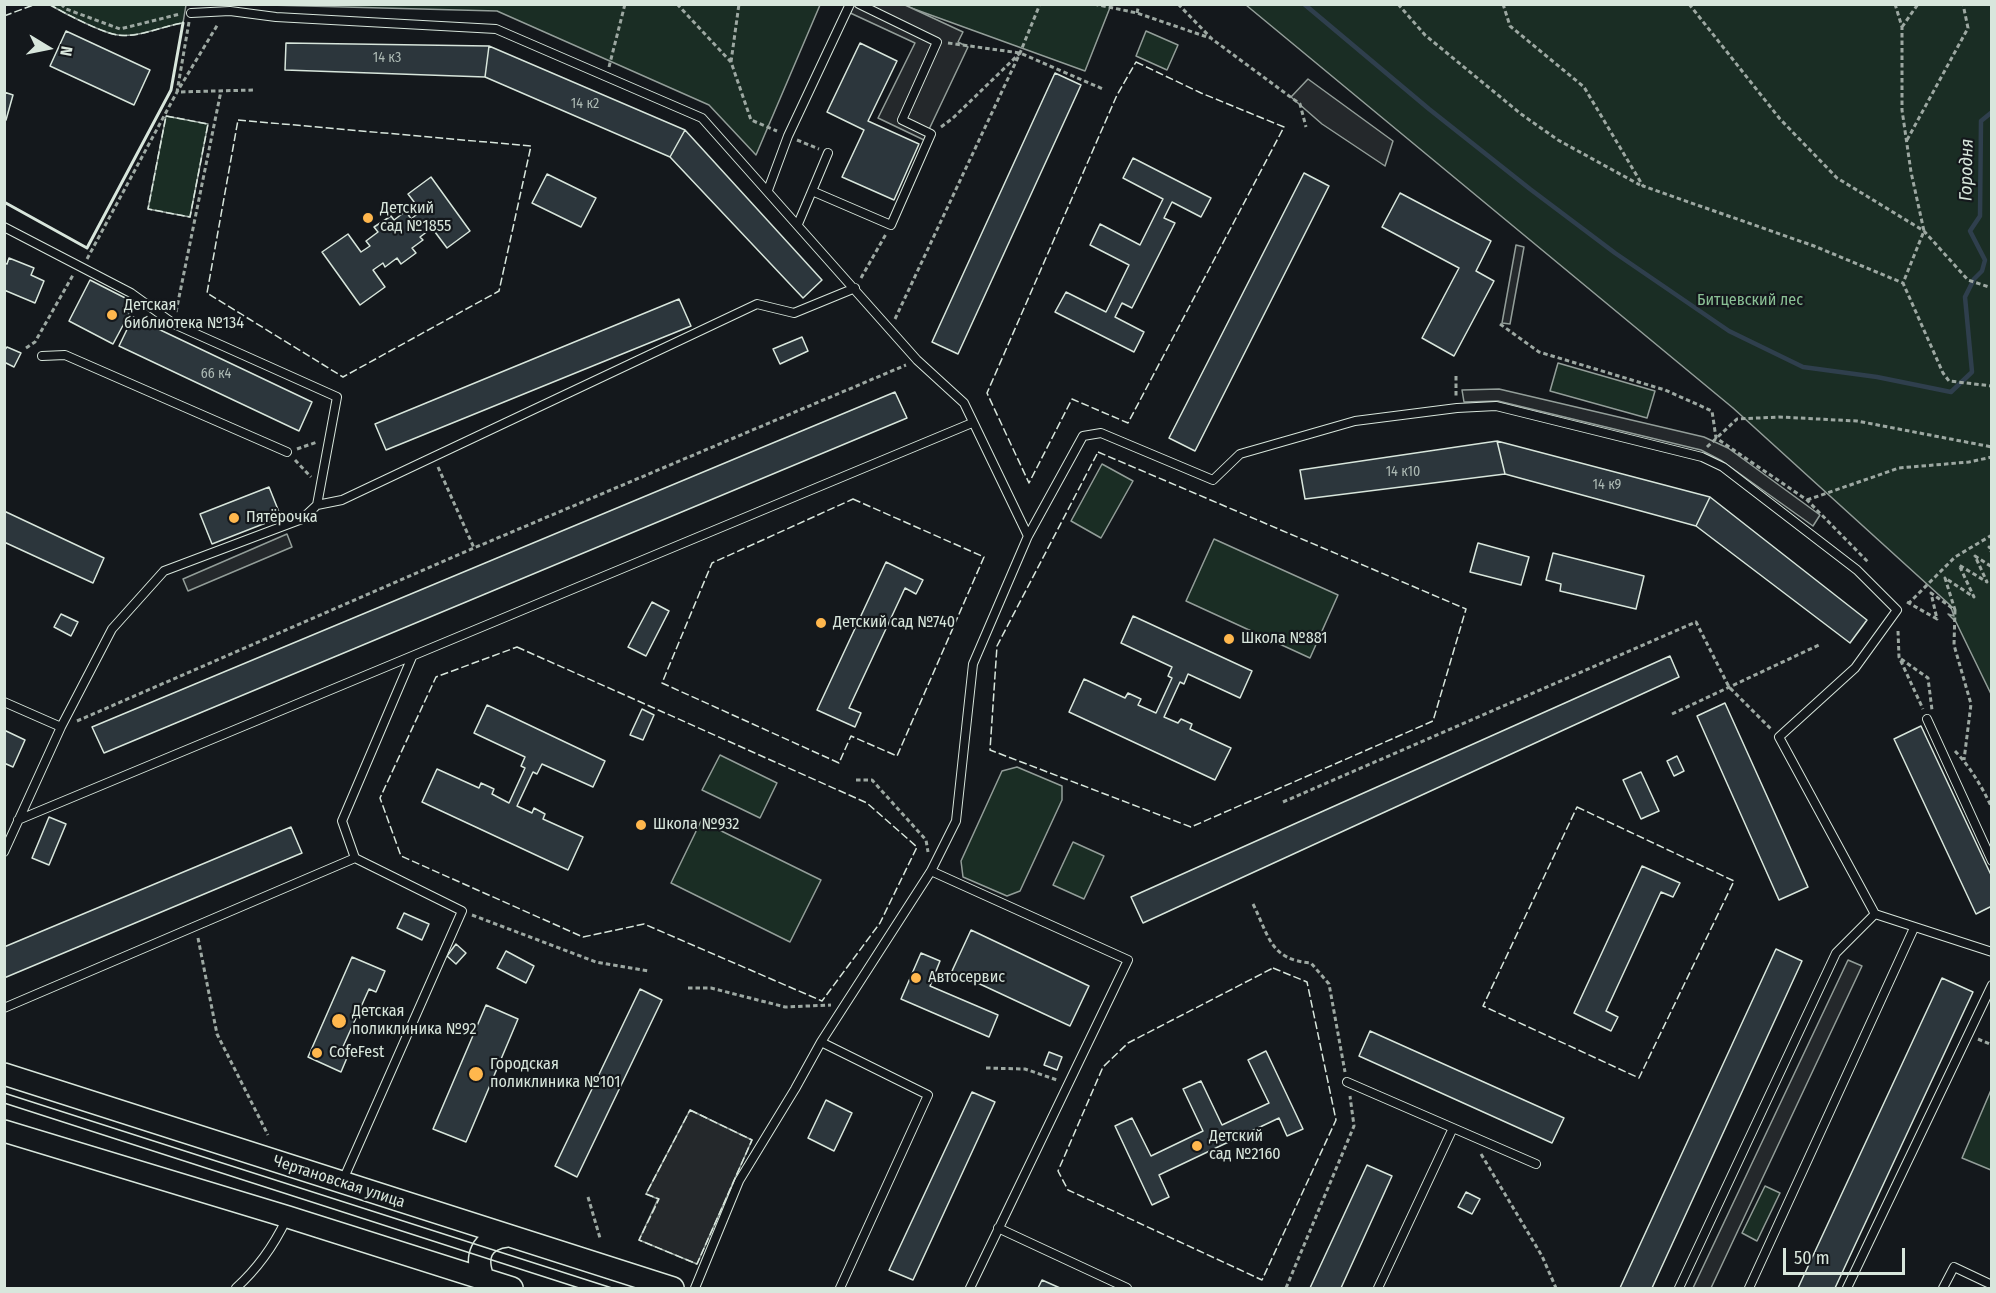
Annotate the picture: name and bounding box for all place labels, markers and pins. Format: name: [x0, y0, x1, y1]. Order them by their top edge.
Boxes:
place label: Детский сад №1855: [380, 199, 451, 237]
marker: Детский сад №1855: [361, 211, 375, 225]
place label: Детская библиотека №134: [124, 296, 244, 334]
marker: Детская библиотека №134: [105, 308, 119, 322]
place label: Пятёрочка: [246, 508, 318, 528]
marker: Пятёрочка: [227, 511, 241, 525]
place label: Детский сад №740: [833, 613, 955, 633]
marker: Детский сад №740: [814, 616, 828, 630]
place label: Школа №881: [1241, 629, 1328, 649]
marker: Школа №881: [1222, 632, 1236, 646]
place label: Школа №932: [653, 815, 739, 835]
marker: Школа №932: [634, 818, 648, 832]
place label: Автосервис: [928, 968, 1005, 988]
marker: Автосервис: [909, 971, 923, 985]
place label: Детская поликлиника №92: [352, 1002, 477, 1040]
marker: Детская поликлиника №92: [330, 1012, 348, 1030]
place label: CofeFest: [329, 1043, 384, 1063]
marker: CofeFest: [310, 1046, 324, 1060]
place label: Городская поликлиника №101: [490, 1055, 620, 1093]
marker: Городская поликлиника №101: [467, 1065, 485, 1083]
place label: Детский сад №2160: [1209, 1127, 1281, 1165]
marker: Детский сад №2160: [1190, 1139, 1204, 1153]

